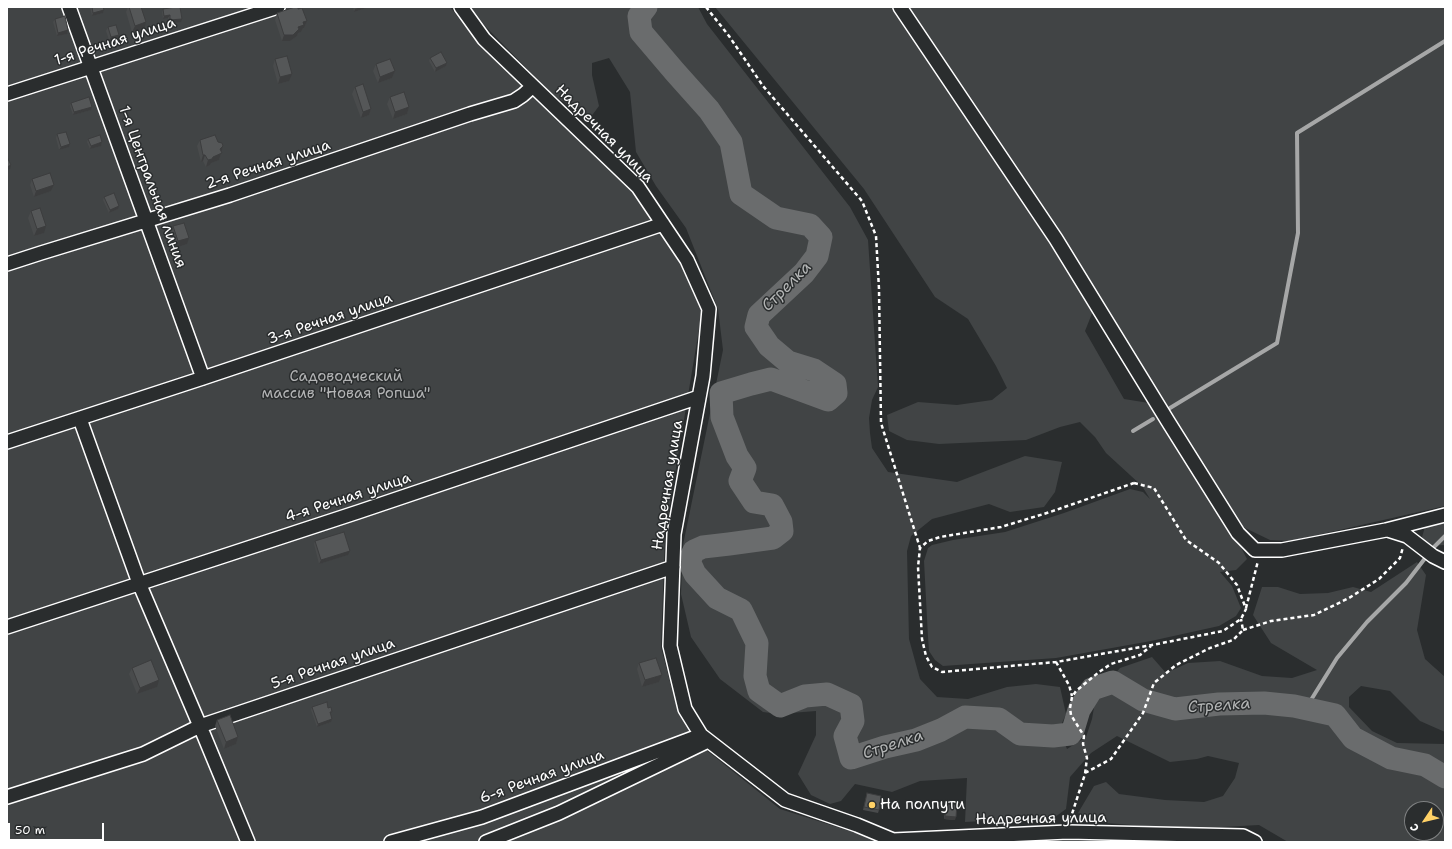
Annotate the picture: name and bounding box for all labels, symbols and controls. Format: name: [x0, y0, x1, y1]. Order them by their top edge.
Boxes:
street label: 1-я Речная улица: [52, 14, 178, 70]
street label: Надречная улица: [551, 81, 657, 187]
street label: 1-я Центральная линия: [114, 104, 190, 270]
street label: 2-я Речная улица: [203, 136, 333, 194]
water label: Стрелка: [758, 258, 816, 316]
street label: 3-я Речная улица: [265, 289, 395, 349]
park label: Садоводческий массив "Новая Ропша": [261, 368, 431, 403]
street label: Надречная улица: [649, 419, 687, 551]
street label: 4-я Речная улица: [283, 469, 413, 527]
street label: 5-я Речная улица: [269, 634, 397, 694]
water label: Стрелка: [1187, 694, 1251, 718]
water label: Стрелка: [860, 726, 926, 764]
street label: 6-я Речная улица: [477, 746, 607, 808]
place label: На полпути: [880, 796, 965, 814]
marker: На полпути: [867, 800, 877, 810]
north arrow: [1404, 801, 1444, 841]
street label: Надречная улица: [975, 809, 1107, 829]
scale bar: [10, 815, 106, 841]
text: С: [1407, 821, 1423, 835]
text: 50 m: [15, 822, 45, 838]

